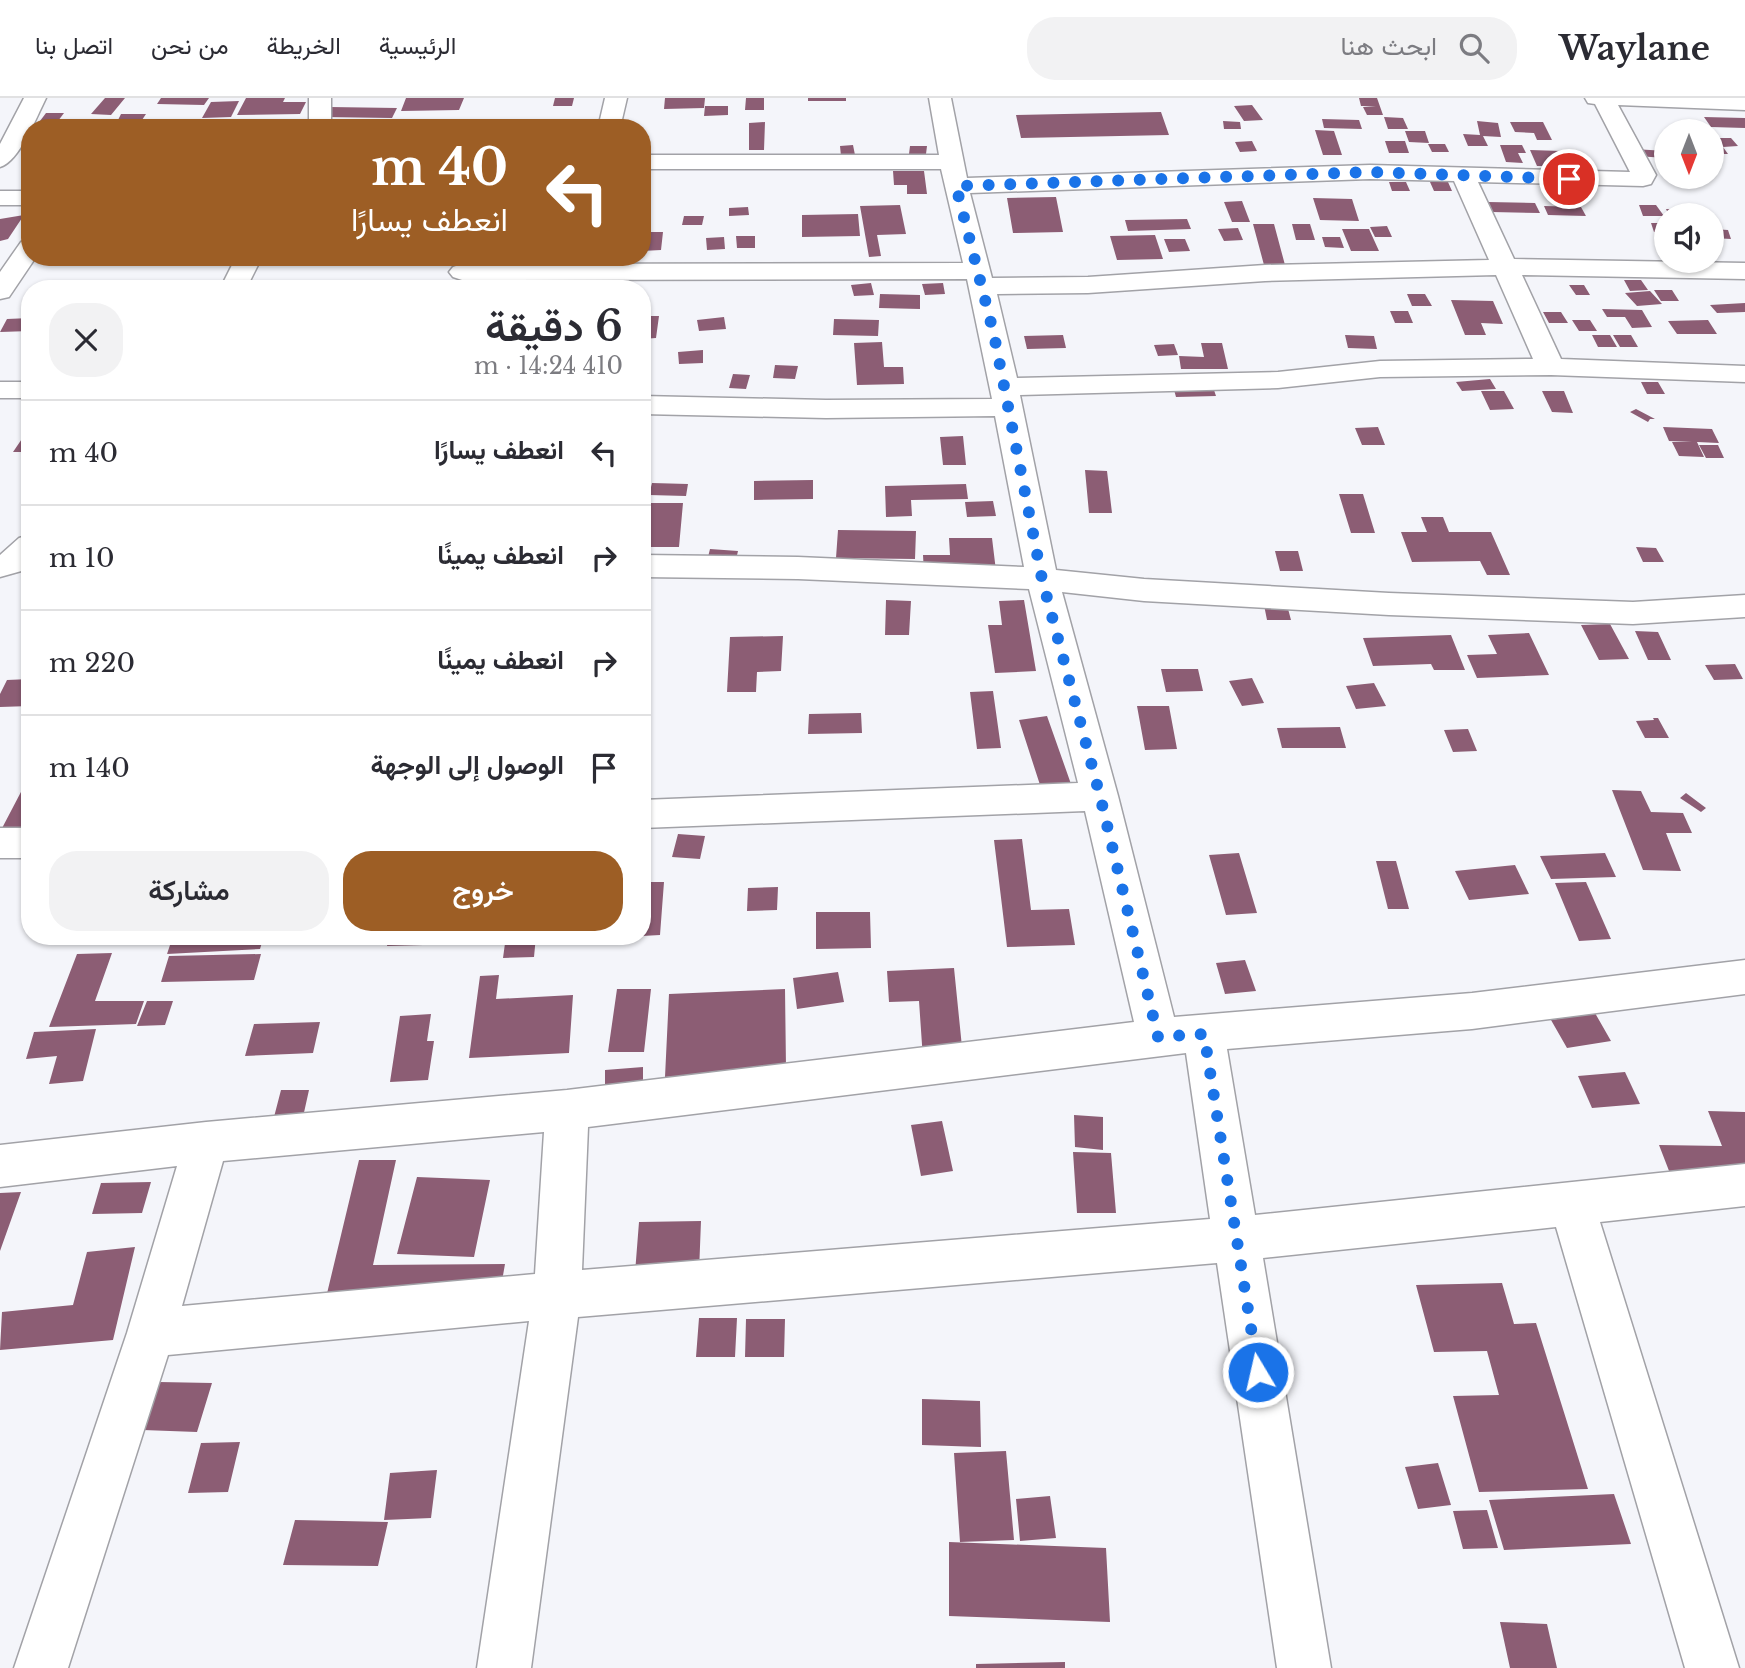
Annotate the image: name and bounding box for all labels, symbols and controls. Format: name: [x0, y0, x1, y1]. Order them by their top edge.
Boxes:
search box: [1027, 17, 1517, 80]
text: Waylane: [1559, 28, 1710, 69]
icon: search: [1455, 29, 1493, 67]
text: ابحث هنا: [1340, 30, 1437, 62]
text: اتصل بنا: [35, 31, 113, 60]
text: من نحن: [151, 31, 229, 60]
text: الخريطة: [267, 31, 341, 60]
text: الرئيسية: [379, 31, 456, 60]
north arrow: [1654, 119, 1724, 189]
map controls: [1654, 119, 1724, 273]
text: 40 m: [371, 137, 508, 198]
icon: left: [532, 147, 623, 238]
pin: [1539, 149, 1599, 209]
icon: arrive: [1550, 160, 1588, 198]
text: انعطف يسارًا: [351, 200, 508, 240]
button: sound: [1654, 203, 1724, 273]
text: 6 دقيقة: [485, 300, 623, 352]
button: close: [49, 303, 123, 377]
text: 410 m · 14:24: [474, 352, 623, 380]
text: انعطف يسارًا: [434, 434, 564, 466]
icon: left: [585, 434, 623, 472]
text: 40 m: [49, 437, 118, 469]
text: انعطف يمينًا: [437, 539, 564, 571]
icon: right: [585, 539, 623, 577]
text: 10 m: [49, 542, 115, 574]
text: انعطف يمينًا: [437, 644, 564, 676]
icon: right: [585, 644, 623, 682]
text: 220 m: [49, 647, 135, 679]
text: الوصول إلى الوجهة: [370, 749, 564, 781]
icon: arrive: [585, 749, 623, 787]
text: 140 m: [49, 752, 130, 784]
button: مشاركة: [49, 851, 329, 931]
button: خروج: [343, 851, 623, 931]
position arrow: [1221, 1335, 1295, 1409]

